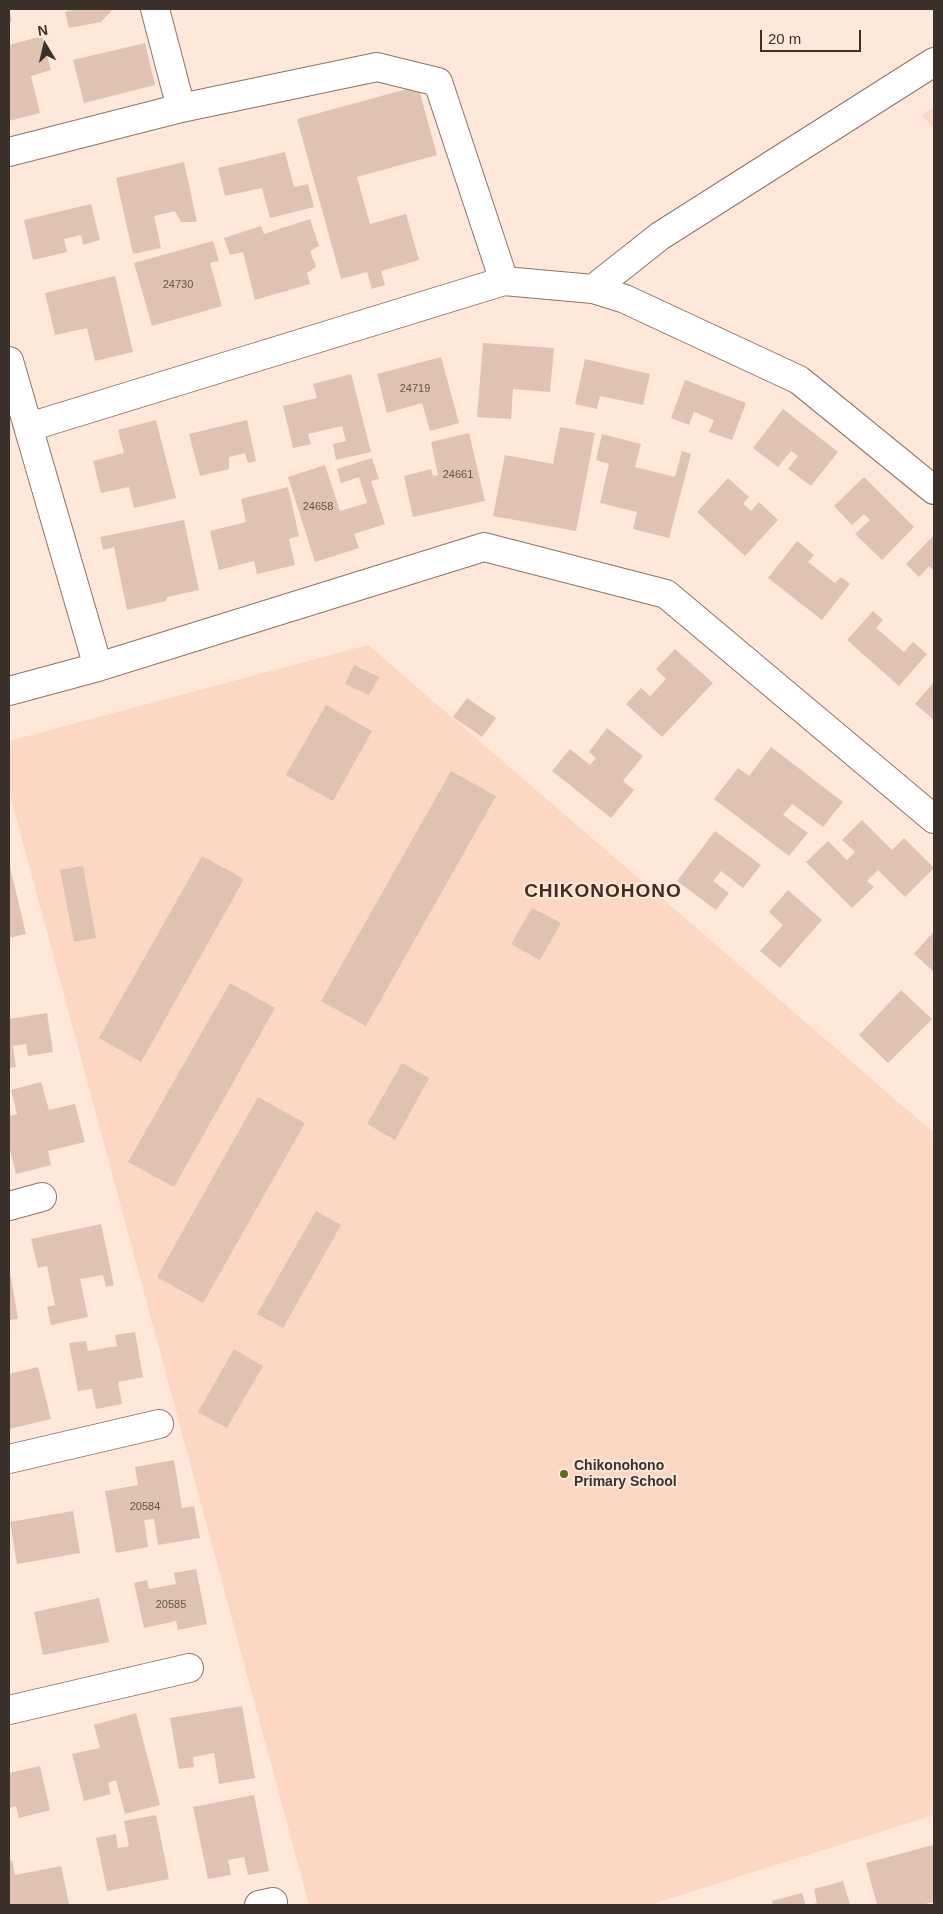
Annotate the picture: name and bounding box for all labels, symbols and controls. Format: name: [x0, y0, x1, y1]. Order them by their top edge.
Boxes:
north arrow: [20, 20, 70, 70]
scale bar: [763, 20, 864, 52]
text: N: [36, 21, 49, 39]
text: 20 m: [768, 30, 801, 47]
house number: 24730: [163, 278, 193, 292]
house number: 24719: [400, 382, 430, 396]
house number: 24661: [443, 468, 473, 482]
house number: 24658: [303, 500, 333, 514]
district label: CHIKONOHONO: [523, 881, 683, 903]
place label: Chikonohono Primary School: [574, 1458, 677, 1490]
marker: Chikonohono Primary School: [558, 1468, 570, 1480]
house number: 20584: [130, 1500, 160, 1514]
house number: 20585: [156, 1598, 186, 1612]

